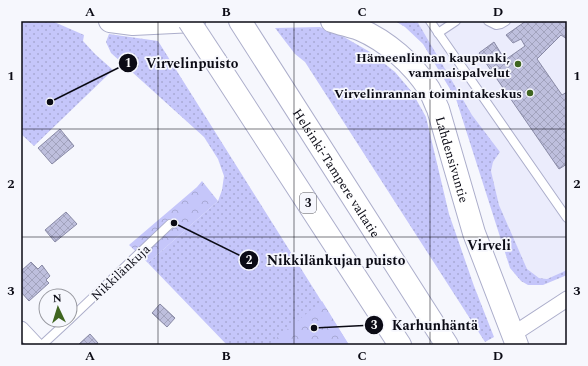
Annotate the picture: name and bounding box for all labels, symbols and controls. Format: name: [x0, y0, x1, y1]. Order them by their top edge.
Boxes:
text: A: [85, 2, 95, 22]
text: B: [221, 2, 231, 22]
text: C: [357, 2, 367, 22]
text: D: [493, 2, 503, 22]
place label: Hämeenlinnan kaupunki, vammaispalvelut: [356, 48, 510, 83]
callout: Virvelinpuisto: [118, 50, 246, 76]
text: Virvelinpuisto: [146, 53, 239, 74]
text: 1: [125, 54, 131, 73]
marker: Hämeenlinnan kaupunki, vammaispalvelut: [513, 59, 523, 69]
text: 1: [7, 66, 15, 86]
text: 1: [573, 66, 581, 86]
place label: Virvelinrannan toimintakeskus: [334, 84, 522, 104]
marker: Virvelinrannan toimintakeskus: [525, 88, 535, 98]
street label: Helsinki-Tampere valtatie: [287, 105, 385, 242]
street label: Lahdensivuntie: [430, 114, 474, 205]
text: 2: [7, 174, 15, 194]
text: 2: [573, 174, 581, 194]
road number: 3: [300, 193, 316, 213]
district label: Virveli: [467, 235, 511, 256]
street label: Nikkilänkuja: [86, 239, 155, 306]
callout: Nikkilänkujan puisto: [239, 247, 414, 273]
text: Nikkilänkujan puisto: [267, 250, 406, 271]
text: 2: [246, 251, 253, 270]
text: 3: [7, 281, 15, 301]
text: 3: [573, 281, 581, 301]
north arrow: [38, 288, 78, 328]
text: N: [52, 290, 62, 307]
callout: Karhunhäntä: [364, 312, 487, 338]
text: Karhunhäntä: [392, 315, 479, 336]
text: 3: [371, 316, 378, 335]
text: A: [85, 346, 95, 366]
text: B: [221, 346, 231, 366]
text: C: [357, 346, 367, 366]
text: D: [493, 346, 503, 366]

